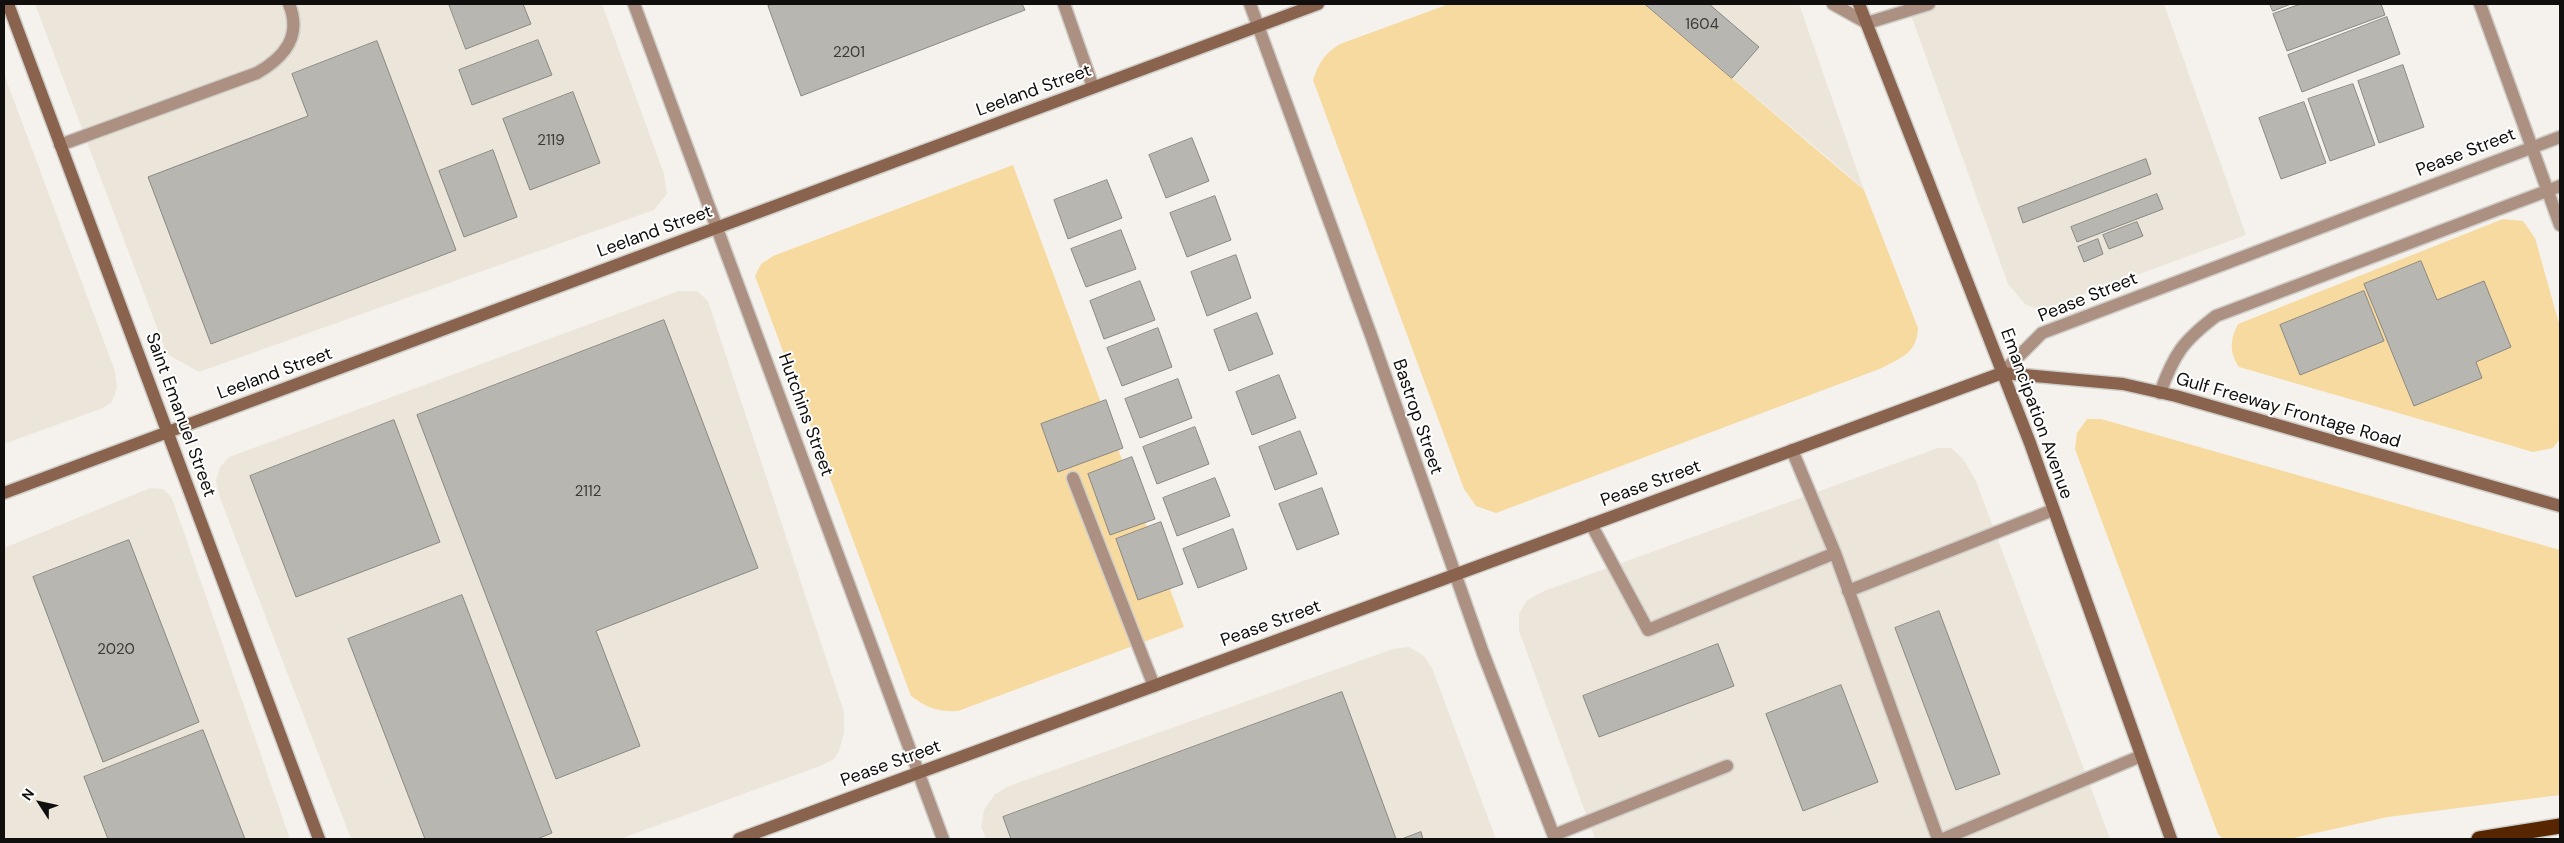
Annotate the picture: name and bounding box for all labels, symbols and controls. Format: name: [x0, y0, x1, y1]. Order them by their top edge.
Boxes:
house number: 1604: [1685, 16, 1719, 34]
house number: 2201: [833, 44, 865, 62]
street label: Leeland Street: [974, 60, 1094, 122]
street label: Pease Street: [2413, 124, 2519, 182]
house number: 2119: [537, 132, 565, 150]
street label: Leeland Street: [595, 201, 715, 263]
street label: Pease Street: [2035, 268, 2141, 328]
street label: Emancipation Avenue: [1995, 326, 2077, 502]
street label: Saint Emanuel Street: [140, 330, 220, 500]
street label: Leeland Street: [215, 343, 335, 405]
street label: Hutchins Street: [773, 350, 837, 480]
street label: Bastrop Street: [1387, 357, 1447, 477]
street label: Gulf Freeway Frontage Road: [2173, 369, 2403, 453]
street label: Pease Street: [1598, 456, 1704, 512]
house number: 2112: [575, 483, 601, 501]
street label: Pease Street: [1218, 596, 1324, 652]
house number: 2020: [97, 641, 135, 659]
street label: Pease Street: [838, 736, 944, 792]
north arrow: [15, 778, 65, 828]
text: N: [17, 785, 38, 804]

